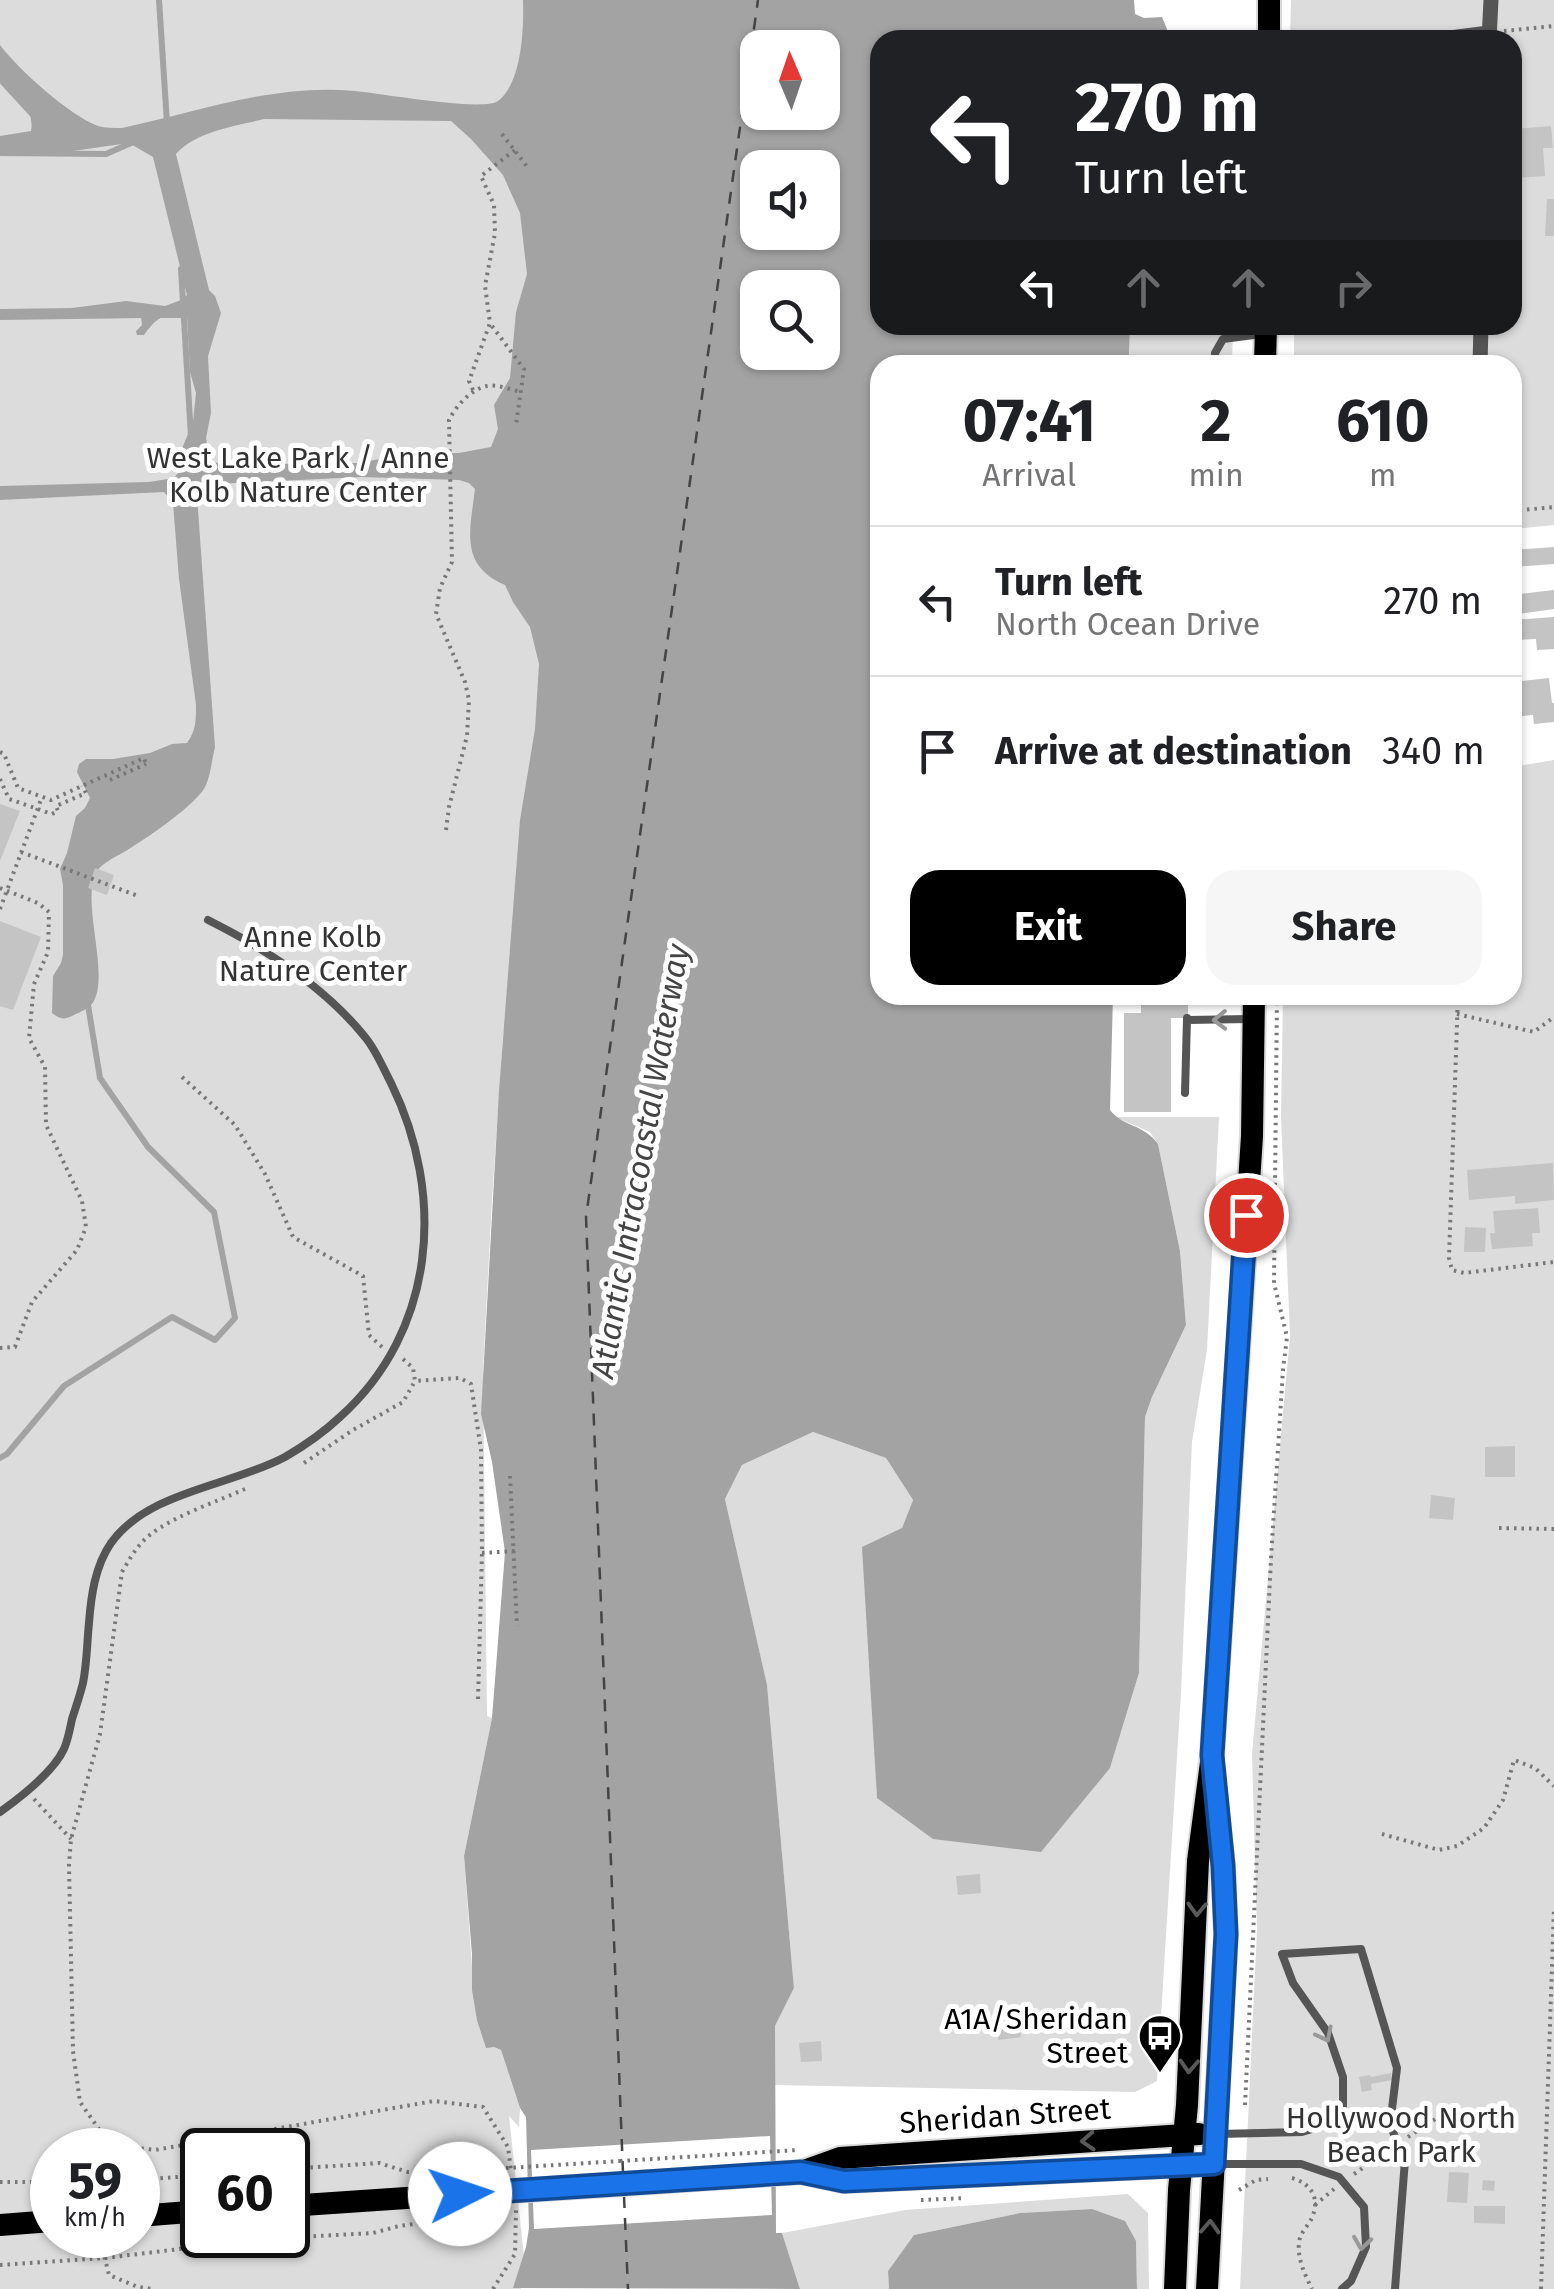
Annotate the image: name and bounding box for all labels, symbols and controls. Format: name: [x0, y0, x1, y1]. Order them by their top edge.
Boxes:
north arrow: [740, 30, 840, 130]
map controls: [740, 30, 840, 370]
text: 270 m: [1075, 66, 1259, 150]
icon: left: [910, 70, 1040, 200]
button: sound: [740, 150, 840, 250]
text: Turn left: [1075, 151, 1247, 205]
icon: left: [1011, 260, 1066, 315]
icon: ahead: [1116, 260, 1171, 315]
icon: ahead: [1221, 260, 1276, 315]
icon: right: [1326, 260, 1381, 315]
button: search: [740, 270, 840, 370]
text: 07:41: [962, 385, 1096, 457]
text: 2: [1201, 385, 1232, 457]
text: 610: [1336, 385, 1430, 457]
park label: West Lake Park / Anne Kolb Nature Center: [146, 440, 450, 510]
text: Arrival: [982, 456, 1076, 494]
text: min: [1188, 456, 1244, 494]
text: m: [1369, 456, 1397, 494]
text: Turn left: [995, 559, 1142, 605]
icon: left: [910, 574, 965, 629]
text: 270 m: [1383, 578, 1482, 624]
text: North Ocean Drive: [995, 605, 1260, 643]
icon: arrive: [910, 724, 965, 779]
text: Arrive at destination: [995, 728, 1352, 774]
text: 340 m: [1382, 728, 1485, 774]
button: Exit: [910, 870, 1186, 985]
button: Share: [1206, 870, 1482, 985]
park label: Anne Kolb Nature Center: [219, 919, 408, 989]
water label: Atlantic Intracoastal Waterway: [583, 940, 697, 1383]
one-way arrow: [1212, 1009, 1228, 1030]
pin: [1204, 1173, 1289, 1258]
icon: arrive: [1219, 1188, 1274, 1243]
one-way arrow: [1186, 1902, 1207, 1918]
place label: A1A/Sheridan Street: [944, 2001, 1128, 2071]
bus stop icon: A1A/Sheridan Street: [1137, 2013, 1183, 2074]
one-way arrow: [1313, 2024, 1333, 2042]
one-way arrow: [1179, 2059, 1200, 2075]
street label: Sheridan Street: [898, 2091, 1112, 2141]
park label: Hollywood North Beach Park: [1286, 2100, 1516, 2170]
speed limit sign: 60: [180, 2128, 310, 2258]
one-way arrow: [1079, 2129, 1095, 2151]
position arrow: [408, 2142, 512, 2246]
text: 59: [68, 2151, 122, 2211]
text: km/h: [64, 2203, 126, 2233]
one-way arrow: [1199, 2218, 1220, 2234]
one-way arrow: [1353, 2235, 1374, 2251]

